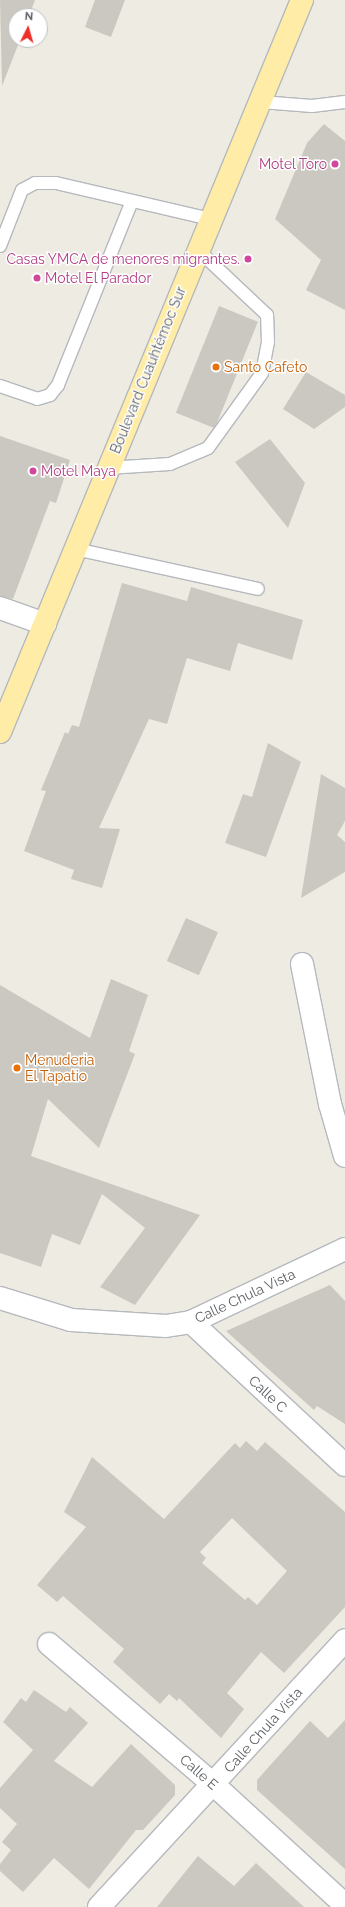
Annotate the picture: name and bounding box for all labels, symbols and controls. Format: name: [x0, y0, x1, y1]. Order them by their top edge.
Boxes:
north arrow: [8, 8, 48, 48]
text: N: [24, 10, 34, 23]
place label: Motel Toro: [258, 156, 327, 172]
marker: Motel Toro: [330, 159, 340, 169]
place label: Casas YMCA de menores migrantes.: [5, 251, 240, 267]
marker: Casas YMCA de menores migrantes.: [243, 254, 253, 264]
place label: Motel El Parador: [45, 270, 152, 286]
marker: Motel El Parador: [32, 273, 42, 283]
street label: Boulevard Cuauhtémoc Sur: [107, 284, 189, 456]
place label: Santo Cafeto: [224, 359, 307, 375]
marker: Santo Cafeto: [211, 362, 221, 372]
place label: Motel Maya: [41, 463, 116, 479]
marker: Motel Maya: [28, 466, 38, 476]
place label: Menuderia El Tapatio: [25, 1052, 94, 1084]
marker: Menuderia El Tapatio: [12, 1063, 22, 1073]
street label: Calle Chula Vista: [192, 1265, 298, 1327]
street label: Calle C: [245, 1372, 291, 1416]
street label: Calle Chula Vista: [220, 1684, 306, 1776]
street label: Calle E: [176, 1751, 222, 1793]

